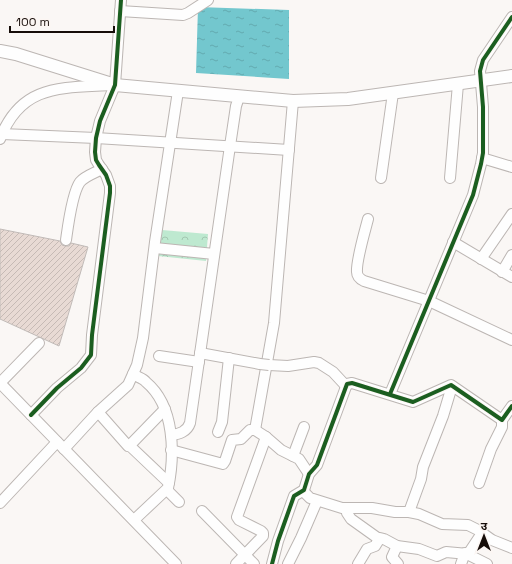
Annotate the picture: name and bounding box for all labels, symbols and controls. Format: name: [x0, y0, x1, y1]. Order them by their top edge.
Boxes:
scale bar: [10, 8, 114, 34]
text: 100 m: [16, 14, 50, 30]
north arrow: [464, 516, 504, 556]
text: उ: [481, 519, 488, 533]

